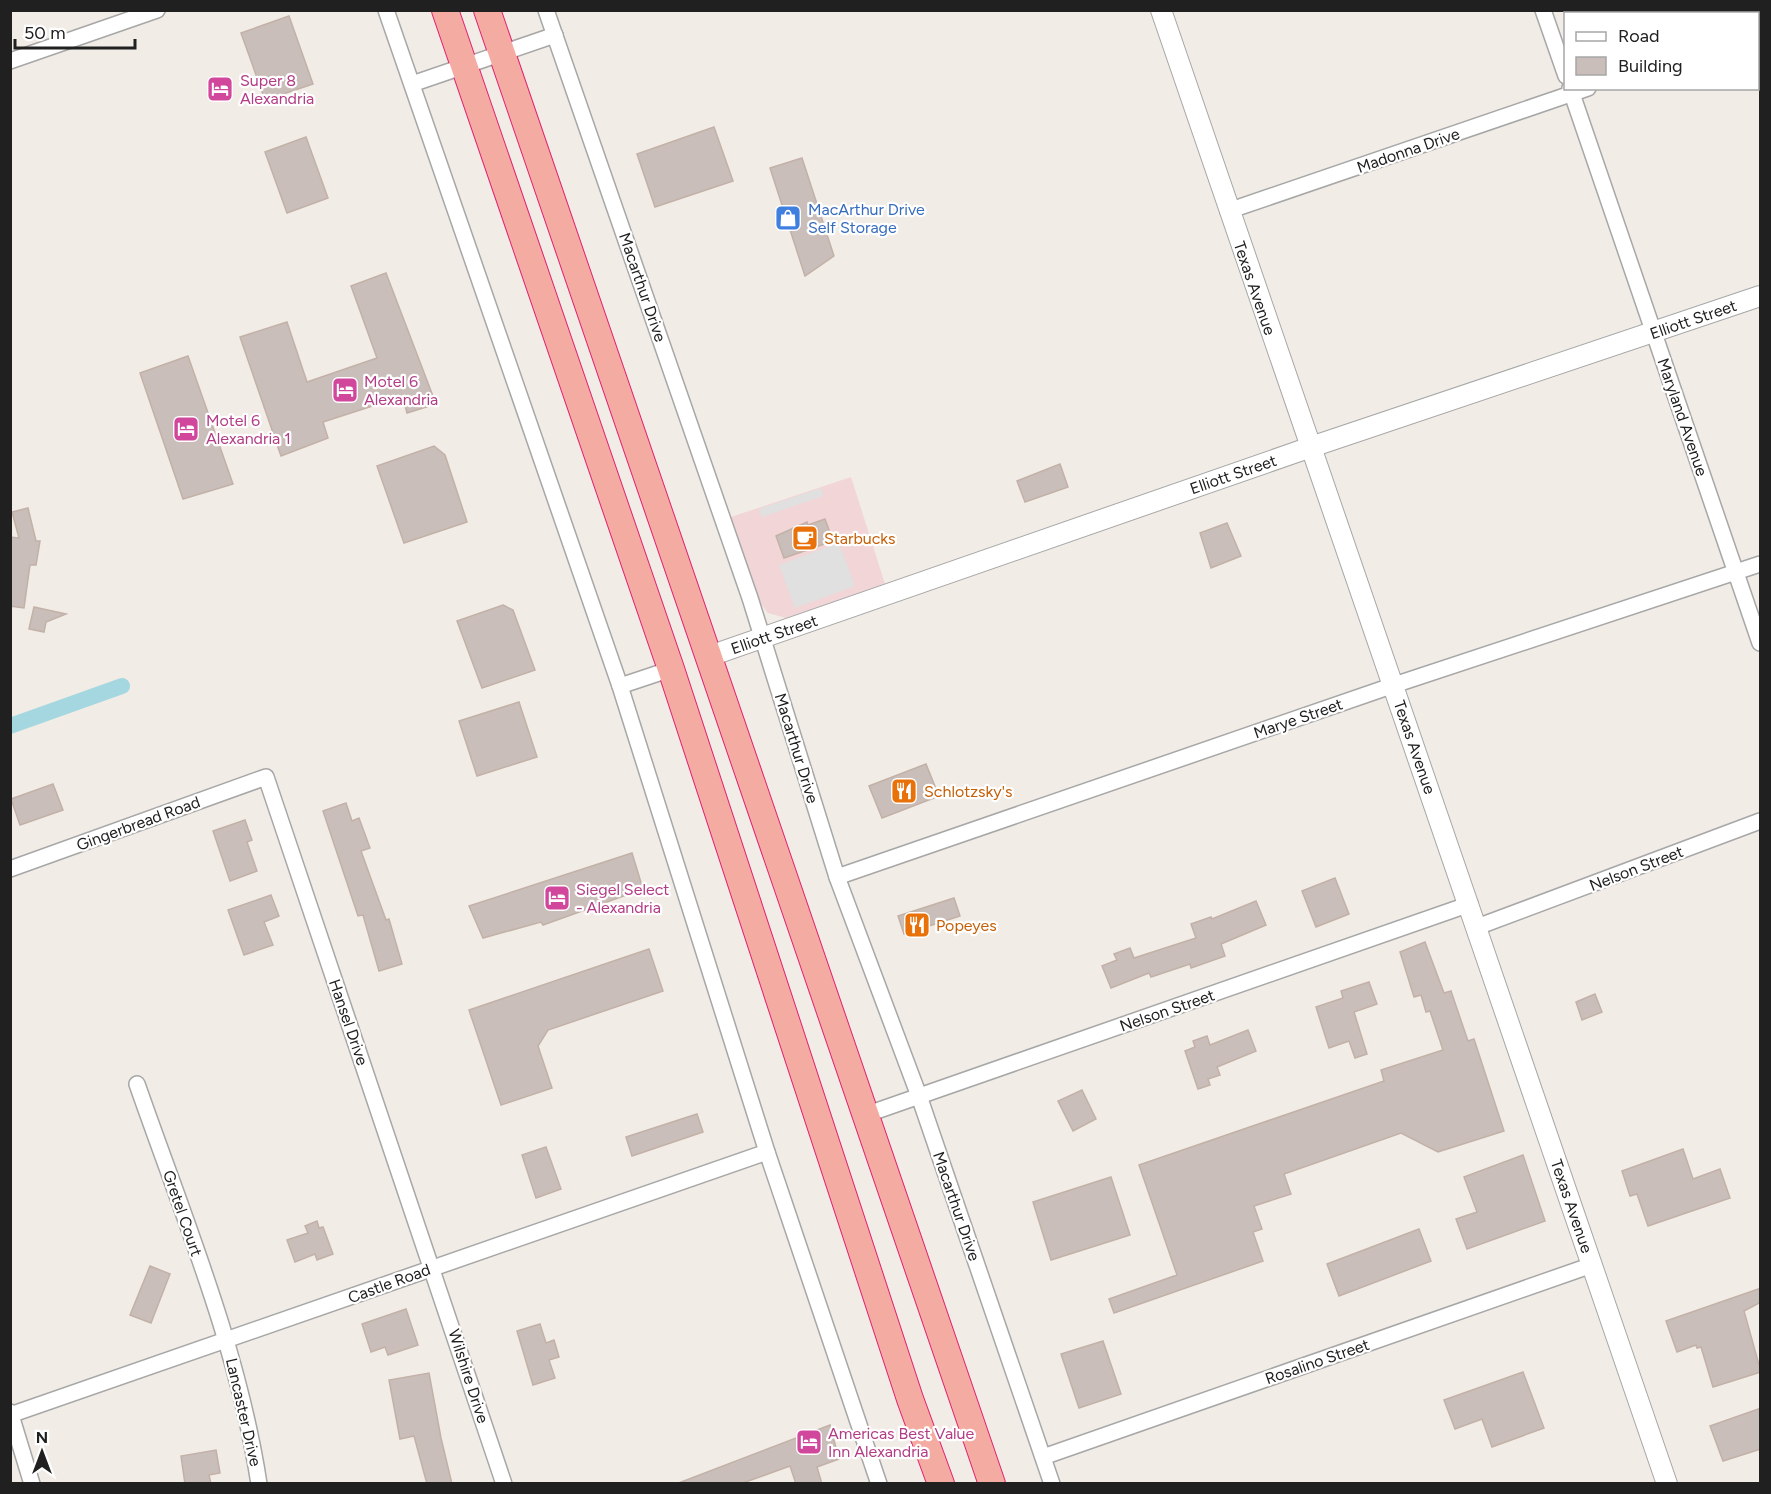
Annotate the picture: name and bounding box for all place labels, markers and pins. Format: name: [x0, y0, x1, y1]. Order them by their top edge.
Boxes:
place label: Super 8 Alexandria: [240, 71, 314, 108]
hotel icon: Super 8 Alexandria: [205, 74, 235, 104]
place label: MacArthur Drive Self Storage: [808, 200, 925, 237]
shop icon: MacArthur Drive Self Storage: [773, 203, 803, 233]
place label: Motel 6 Alexandria: [364, 372, 438, 409]
hotel icon: Motel 6 Alexandria: [330, 375, 360, 405]
place label: Motel 6 Alexandria 1: [206, 411, 291, 448]
hotel icon: Motel 6 Alexandria 1: [171, 414, 201, 444]
cafe icon: Starbucks: [790, 523, 820, 553]
place label: Starbucks: [824, 529, 896, 548]
restaurant icon: Schlotzsky's: [889, 776, 919, 806]
place label: Schlotzsky's: [924, 782, 1012, 801]
place label: Siegel Select - Alexandria: [576, 880, 669, 917]
hotel icon: Siegel Select - Alexandria: [542, 883, 572, 913]
restaurant icon: Popeyes: [902, 910, 932, 940]
place label: Popeyes: [936, 916, 997, 935]
place label: Americas Best Value Inn Alexandria: [828, 1424, 975, 1461]
hotel icon: Americas Best Value Inn Alexandria: [794, 1427, 824, 1457]

